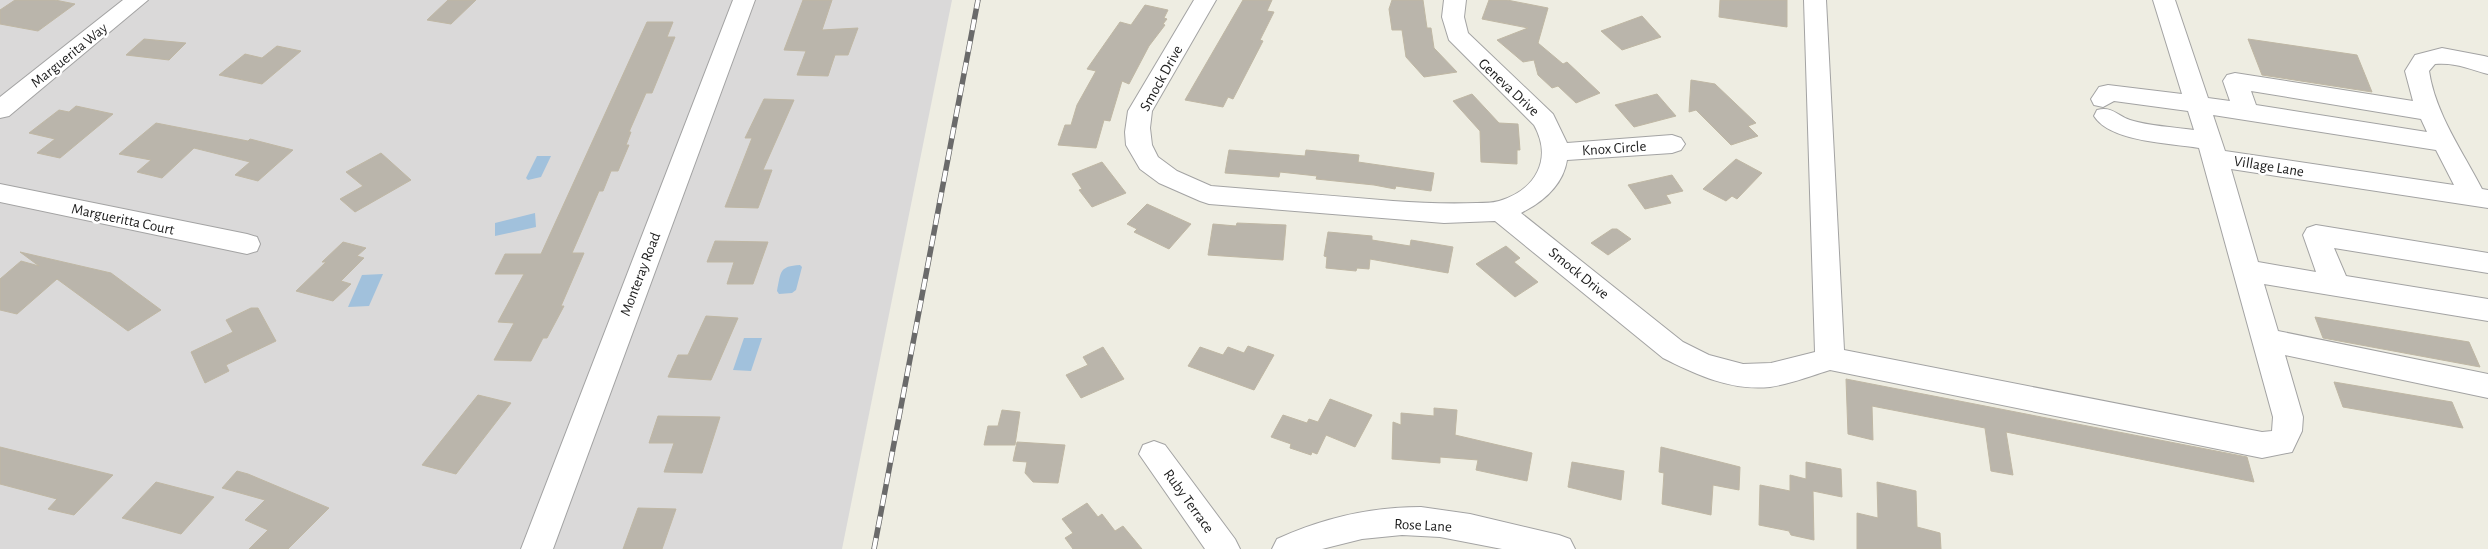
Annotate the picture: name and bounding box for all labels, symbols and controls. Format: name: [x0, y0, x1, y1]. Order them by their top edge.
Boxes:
street label: Marguerita Way: [28, 20, 111, 91]
street label: Smock Drive: [1137, 43, 1186, 114]
street label: Geneva Drive: [1475, 56, 1542, 119]
street label: Knox Circle: [1581, 139, 1647, 158]
street label: Village Lane: [2233, 154, 2305, 179]
street label: Margueritta Court: [70, 201, 176, 238]
street label: Monteray Road: [618, 230, 663, 318]
street label: Smock Drive: [1546, 245, 1612, 302]
street label: Ruby Terrace: [1161, 467, 1217, 536]
street label: Rose Lane: [1394, 516, 1452, 535]

